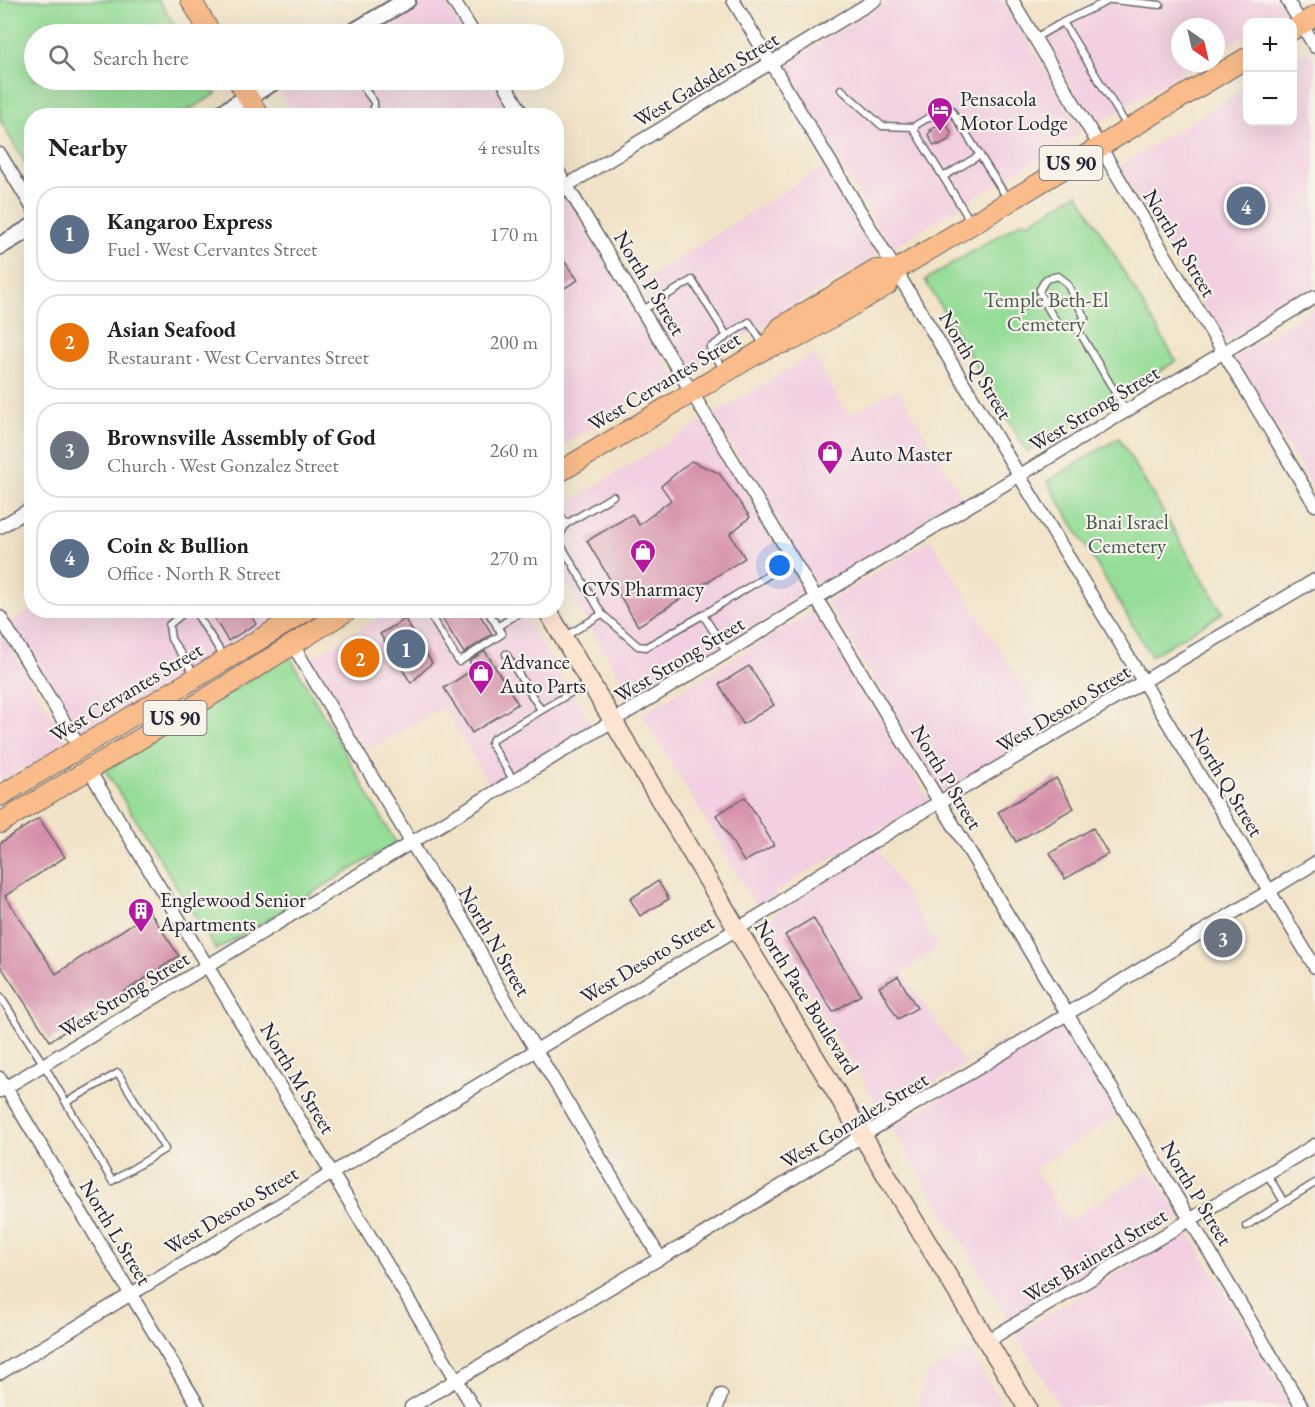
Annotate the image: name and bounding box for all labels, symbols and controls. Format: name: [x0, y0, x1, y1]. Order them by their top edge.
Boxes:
north arrow: [1171, 18, 1225, 72]
map controls: [1243, 18, 1297, 126]
button: +: [1243, 18, 1297, 72]
search box: [24, 24, 564, 90]
street label: West Gadsden Street: [629, 25, 784, 133]
icon: search: [45, 41, 78, 74]
text: Search here: [93, 43, 188, 72]
button: −: [1243, 72, 1297, 126]
place label: Pensacola Motor Lodge: [960, 85, 1068, 136]
hotel icon: Pensacola Motor Lodge: [925, 95, 955, 133]
text: Nearby: [48, 130, 128, 164]
text: 4 results: [477, 134, 540, 160]
road number: US 90: [1040, 146, 1102, 180]
street label: North R Street: [1137, 184, 1223, 302]
pin: 4: [1226, 184, 1266, 228]
text: Kangaroo Express: [107, 207, 272, 236]
text: 1: [64, 221, 75, 247]
text: 170 m: [490, 221, 538, 247]
street label: North P Street: [608, 226, 692, 341]
text: Fuel · West Cervantes Street: [107, 236, 317, 262]
park label: Temple Beth-El Cemetery: [984, 286, 1108, 337]
street label: North Q Street: [932, 306, 1019, 425]
text: Asian Seafood: [107, 315, 236, 344]
street label: West Cervantes Street: [583, 325, 746, 437]
text: 2: [64, 329, 75, 355]
text: 200 m: [490, 329, 538, 355]
text: Restaurant · West Cervantes Street: [107, 344, 369, 370]
street label: West Strong Street: [1024, 358, 1164, 457]
text: Brownsville Assembly of God: [107, 423, 376, 452]
text: 3: [64, 437, 75, 463]
text: 260 m: [490, 437, 538, 463]
shop icon: Auto Master: [815, 438, 845, 476]
place label: Auto Master: [849, 440, 952, 467]
text: Church · West Gonzalez Street: [107, 452, 339, 478]
park label: Bnai Israel Cemetery: [1085, 508, 1169, 559]
text: Coin & Bullion: [107, 531, 249, 560]
shop icon: CVS Pharmacy: [628, 537, 658, 575]
text: 4: [64, 545, 75, 571]
text: 270 m: [490, 545, 538, 571]
your location: [765, 551, 794, 580]
text: Office · North R Street: [107, 560, 281, 586]
place label: CVS Pharmacy: [582, 575, 705, 602]
street label: West Strong Street: [609, 609, 749, 708]
pin: 1: [386, 626, 426, 672]
street label: West Cervantes Street: [45, 636, 208, 748]
pin: 2: [340, 636, 380, 680]
place label: Advance Auto Parts: [499, 648, 586, 699]
street label: West Desoto Street: [991, 657, 1135, 759]
shop icon: Advance Auto Parts: [466, 658, 496, 696]
road number: US 90: [144, 701, 207, 735]
street label: North P Street: [905, 720, 989, 835]
street label: North Q Street: [1183, 723, 1270, 842]
street label: North N Street: [453, 881, 538, 1001]
place label: Englewood Senior Apartments: [159, 886, 306, 937]
building icon: Englewood Senior Apartments: [126, 896, 156, 934]
street label: West Desoto Street: [575, 908, 719, 1010]
street label: North Pace Boulevard: [749, 915, 866, 1080]
pin: 3: [1204, 916, 1242, 960]
street label: West Strong Street: [54, 944, 194, 1043]
street label: North M Street: [254, 1018, 342, 1139]
street label: West Gonzalez Street: [775, 1065, 933, 1175]
street label: North P Street: [1155, 1136, 1239, 1251]
street label: West Desoto Street: [159, 1159, 303, 1261]
street label: North L Street: [74, 1174, 158, 1290]
street label: West Brainerd Street: [1018, 1201, 1172, 1309]

